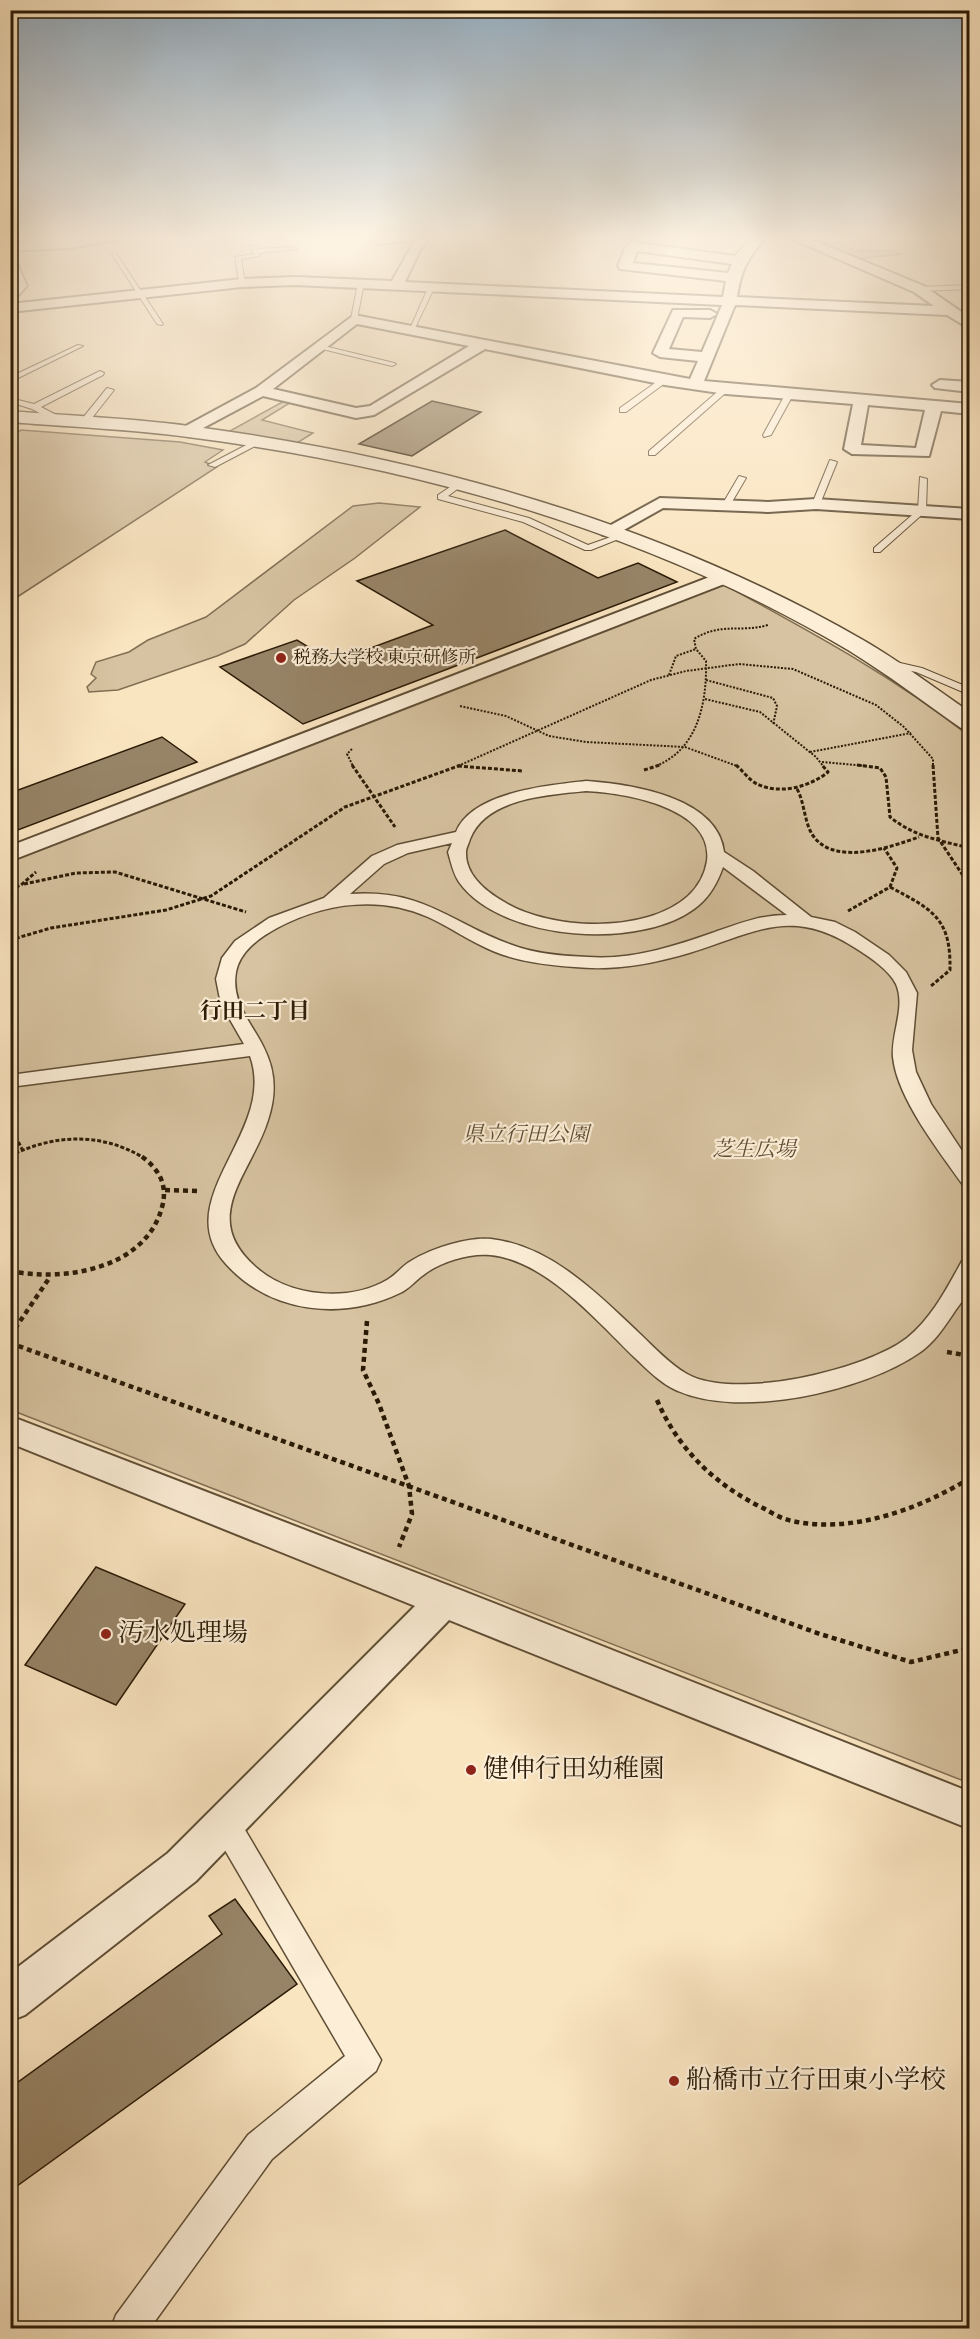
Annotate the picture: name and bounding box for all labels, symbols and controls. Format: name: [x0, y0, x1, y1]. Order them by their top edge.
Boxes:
place label: 税務大学校 東京研修所: [293, 646, 477, 671]
marker: 税務大学校 東京研修所: [274, 651, 288, 665]
district label: 行田二丁目: [200, 997, 310, 1028]
park label: 県立行田公園: [463, 1121, 592, 1150]
park label: 芝生広場: [712, 1136, 798, 1165]
place label: 汚水処理場: [118, 1616, 248, 1652]
marker: 汚水処理場: [99, 1627, 113, 1641]
place label: 健伸行田幼稚園: [483, 1752, 665, 1788]
marker: 健伸行田幼稚園: [464, 1763, 478, 1777]
place label: 船橋市立行田東小学校: [686, 2063, 946, 2099]
marker: 船橋市立行田東小学校: [667, 2074, 681, 2088]

